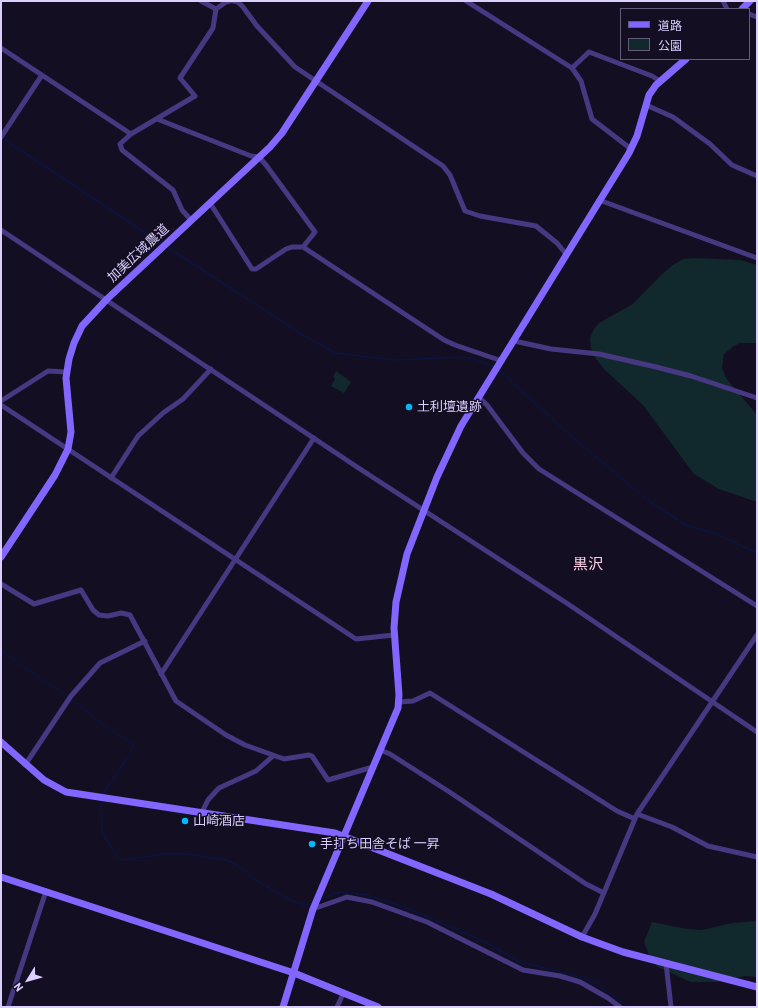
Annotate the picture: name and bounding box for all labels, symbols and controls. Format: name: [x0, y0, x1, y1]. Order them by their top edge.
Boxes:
legend: [620, 8, 750, 60]
text: 道路: [658, 18, 682, 32]
text: 公園: [658, 38, 682, 52]
street label: 加美広域農道: [104, 221, 172, 285]
place label: 土利壇遺跡: [417, 399, 482, 415]
marker: 土利壇遺跡: [404, 402, 414, 412]
district label: 黒沢: [573, 555, 603, 573]
place label: 山崎酒店: [193, 813, 245, 829]
marker: 山崎酒店: [180, 816, 190, 826]
place label: 手打ち田舎そば 一昇: [320, 836, 440, 852]
marker: 手打ち田舎そば 一昇: [307, 839, 317, 849]
north arrow: [8, 960, 48, 1000]
text: N: [11, 981, 25, 994]

